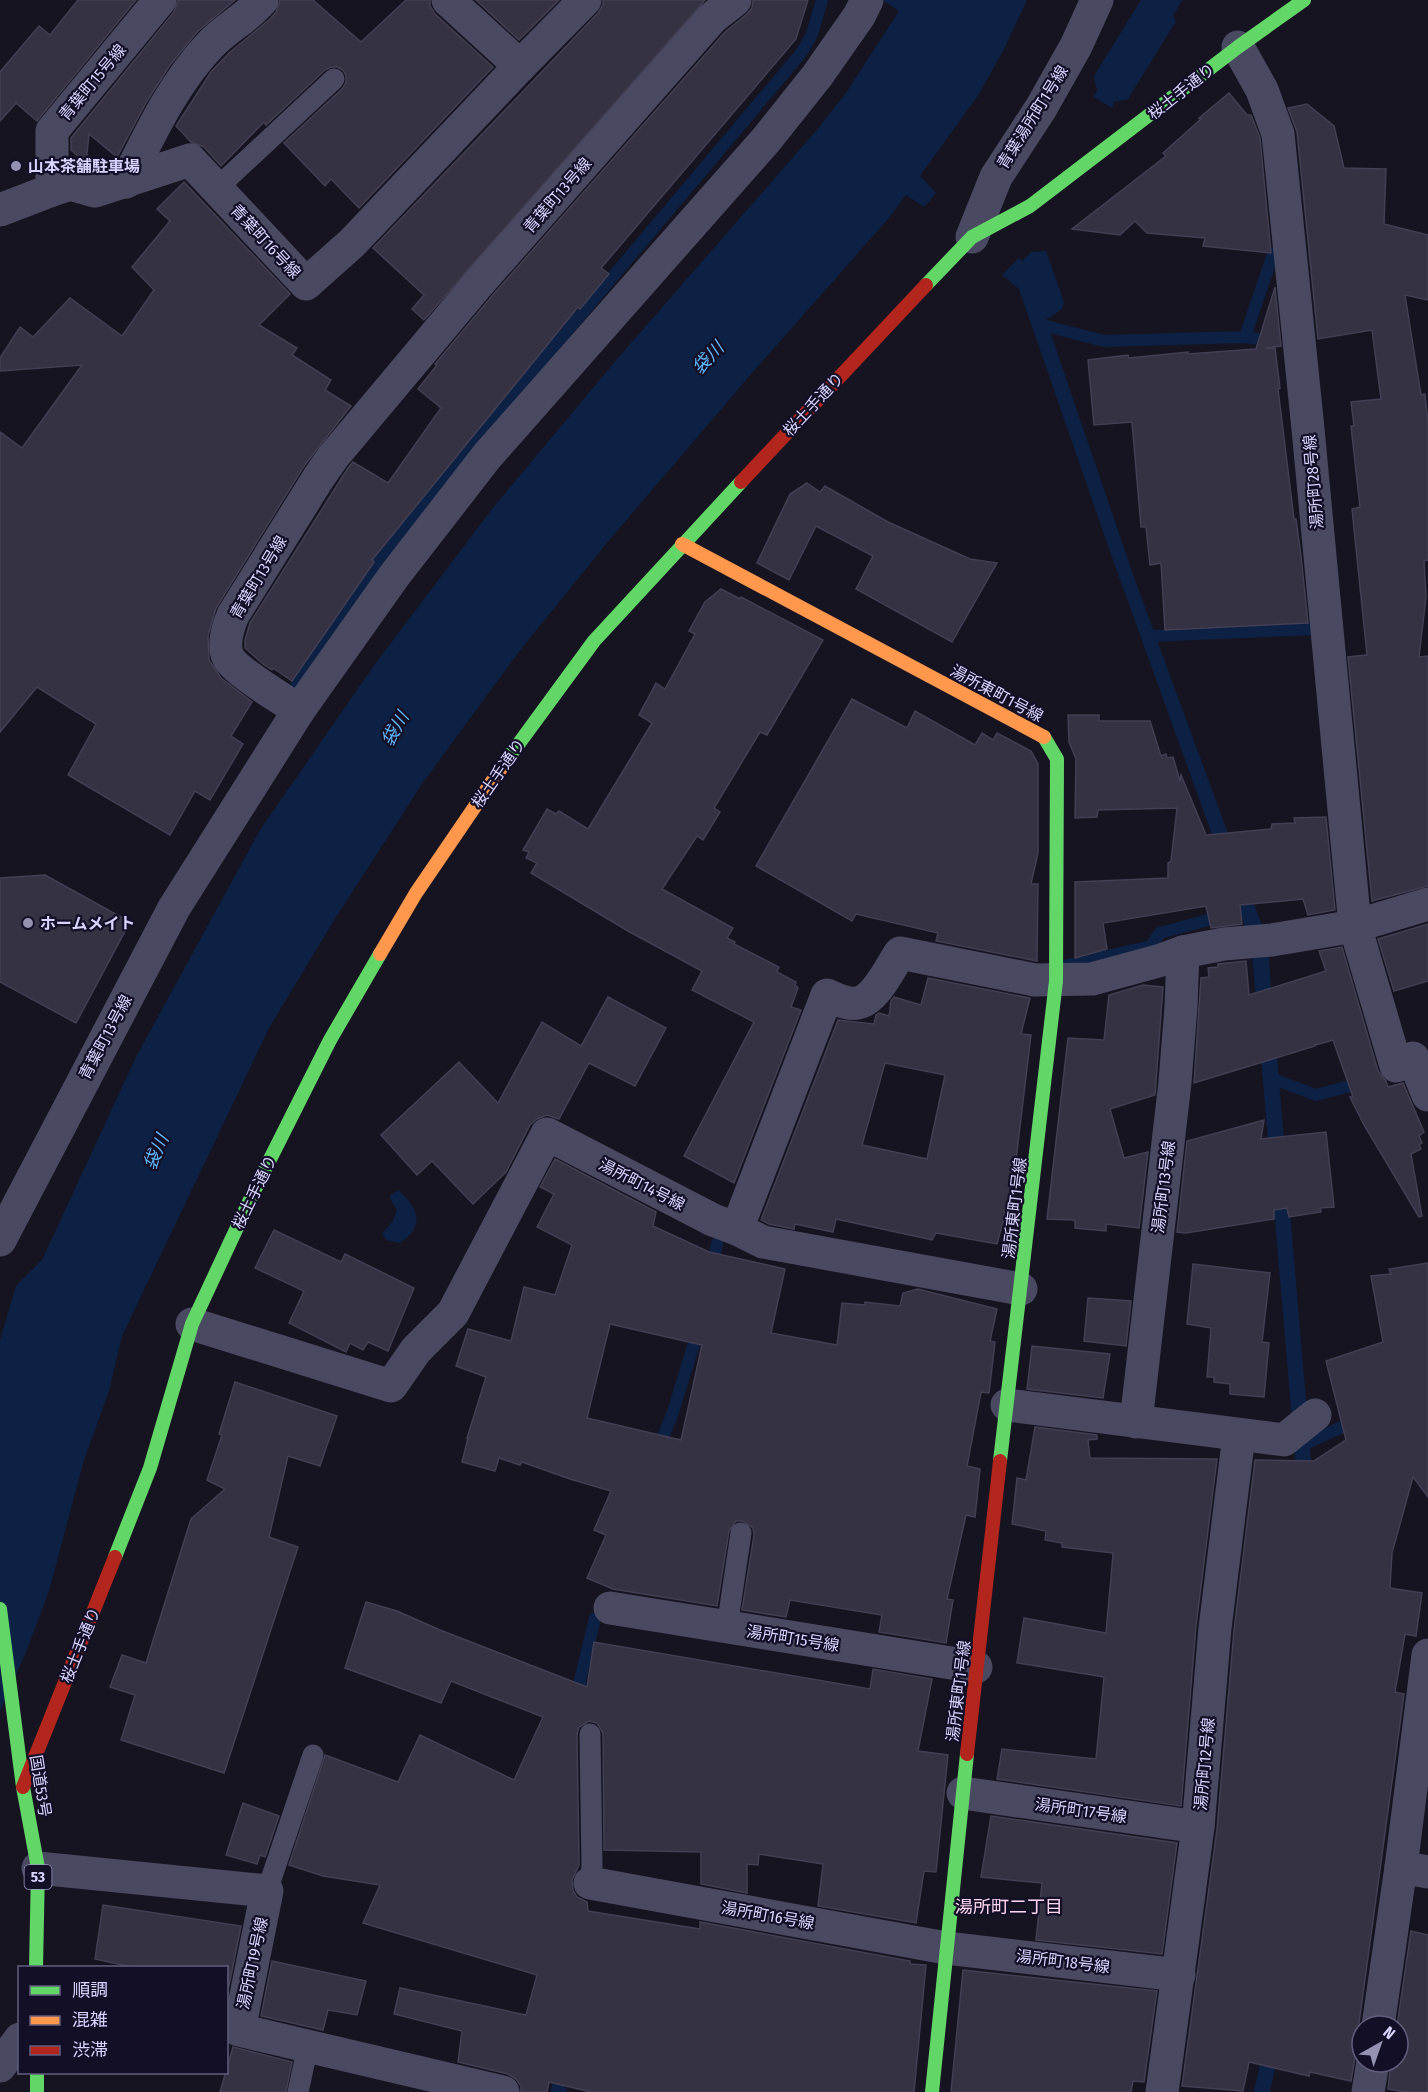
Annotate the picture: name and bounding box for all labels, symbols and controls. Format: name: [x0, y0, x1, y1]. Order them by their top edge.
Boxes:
street label: 青葉町15号線: [55, 40, 130, 124]
street label: 桜土手通り: [1144, 59, 1219, 124]
street label: 青葉湯所町1号線: [993, 62, 1072, 172]
street label: 青葉町13号線: [520, 154, 595, 237]
place label: 山本茶舗駐車場: [28, 157, 140, 176]
marker: 山本茶舗駐車場: [9, 159, 23, 173]
street label: 青葉町16号線: [227, 200, 305, 282]
water label: 袋川: [688, 336, 730, 379]
street label: 桜土手通り: [779, 369, 848, 440]
street label: 湯所町28号線: [1300, 434, 1327, 530]
street label: 青葉町13号線: [226, 532, 291, 622]
street label: 湯所東町1号線: [947, 661, 1046, 726]
water label: 袋川: [376, 706, 415, 750]
street label: 桜土手通り: [468, 735, 529, 812]
place label: ホームメイト: [40, 914, 136, 933]
marker: ホームメイト: [21, 916, 35, 930]
street label: 青葉町13号線: [75, 992, 136, 1083]
water label: 袋川: [139, 1129, 174, 1173]
street label: 湯所町13号線: [1148, 1140, 1179, 1235]
street label: 桜土手通り: [228, 1152, 281, 1232]
street label: 湯所町14号線: [596, 1155, 688, 1214]
street label: 湯所東町1号線: [999, 1156, 1030, 1260]
street label: 桜土手通り: [57, 1605, 104, 1686]
street label: 湯所町15号線: [745, 1622, 841, 1655]
street label: 湯所東町1号線: [943, 1639, 974, 1743]
street label: 湯所町12号線: [1191, 1717, 1218, 1811]
street label: 国道53号: [26, 1754, 55, 1818]
street label: 湯所町17号線: [1034, 1795, 1128, 1826]
road number: 53: [24, 1865, 51, 1889]
district label: 湯所町二丁目: [955, 1896, 1063, 1918]
street label: 湯所町16号線: [720, 1898, 816, 1933]
street label: 湯所町19号線: [233, 1915, 272, 2011]
street label: 湯所町18号線: [1015, 1946, 1111, 1977]
legend: [18, 1966, 228, 2074]
text: 順調: [72, 1979, 108, 2001]
text: 混雑: [72, 2009, 108, 2031]
north arrow: [1350, 2014, 1410, 2074]
text: N: [1380, 2023, 1399, 2043]
text: 渋滞: [72, 2039, 108, 2061]

